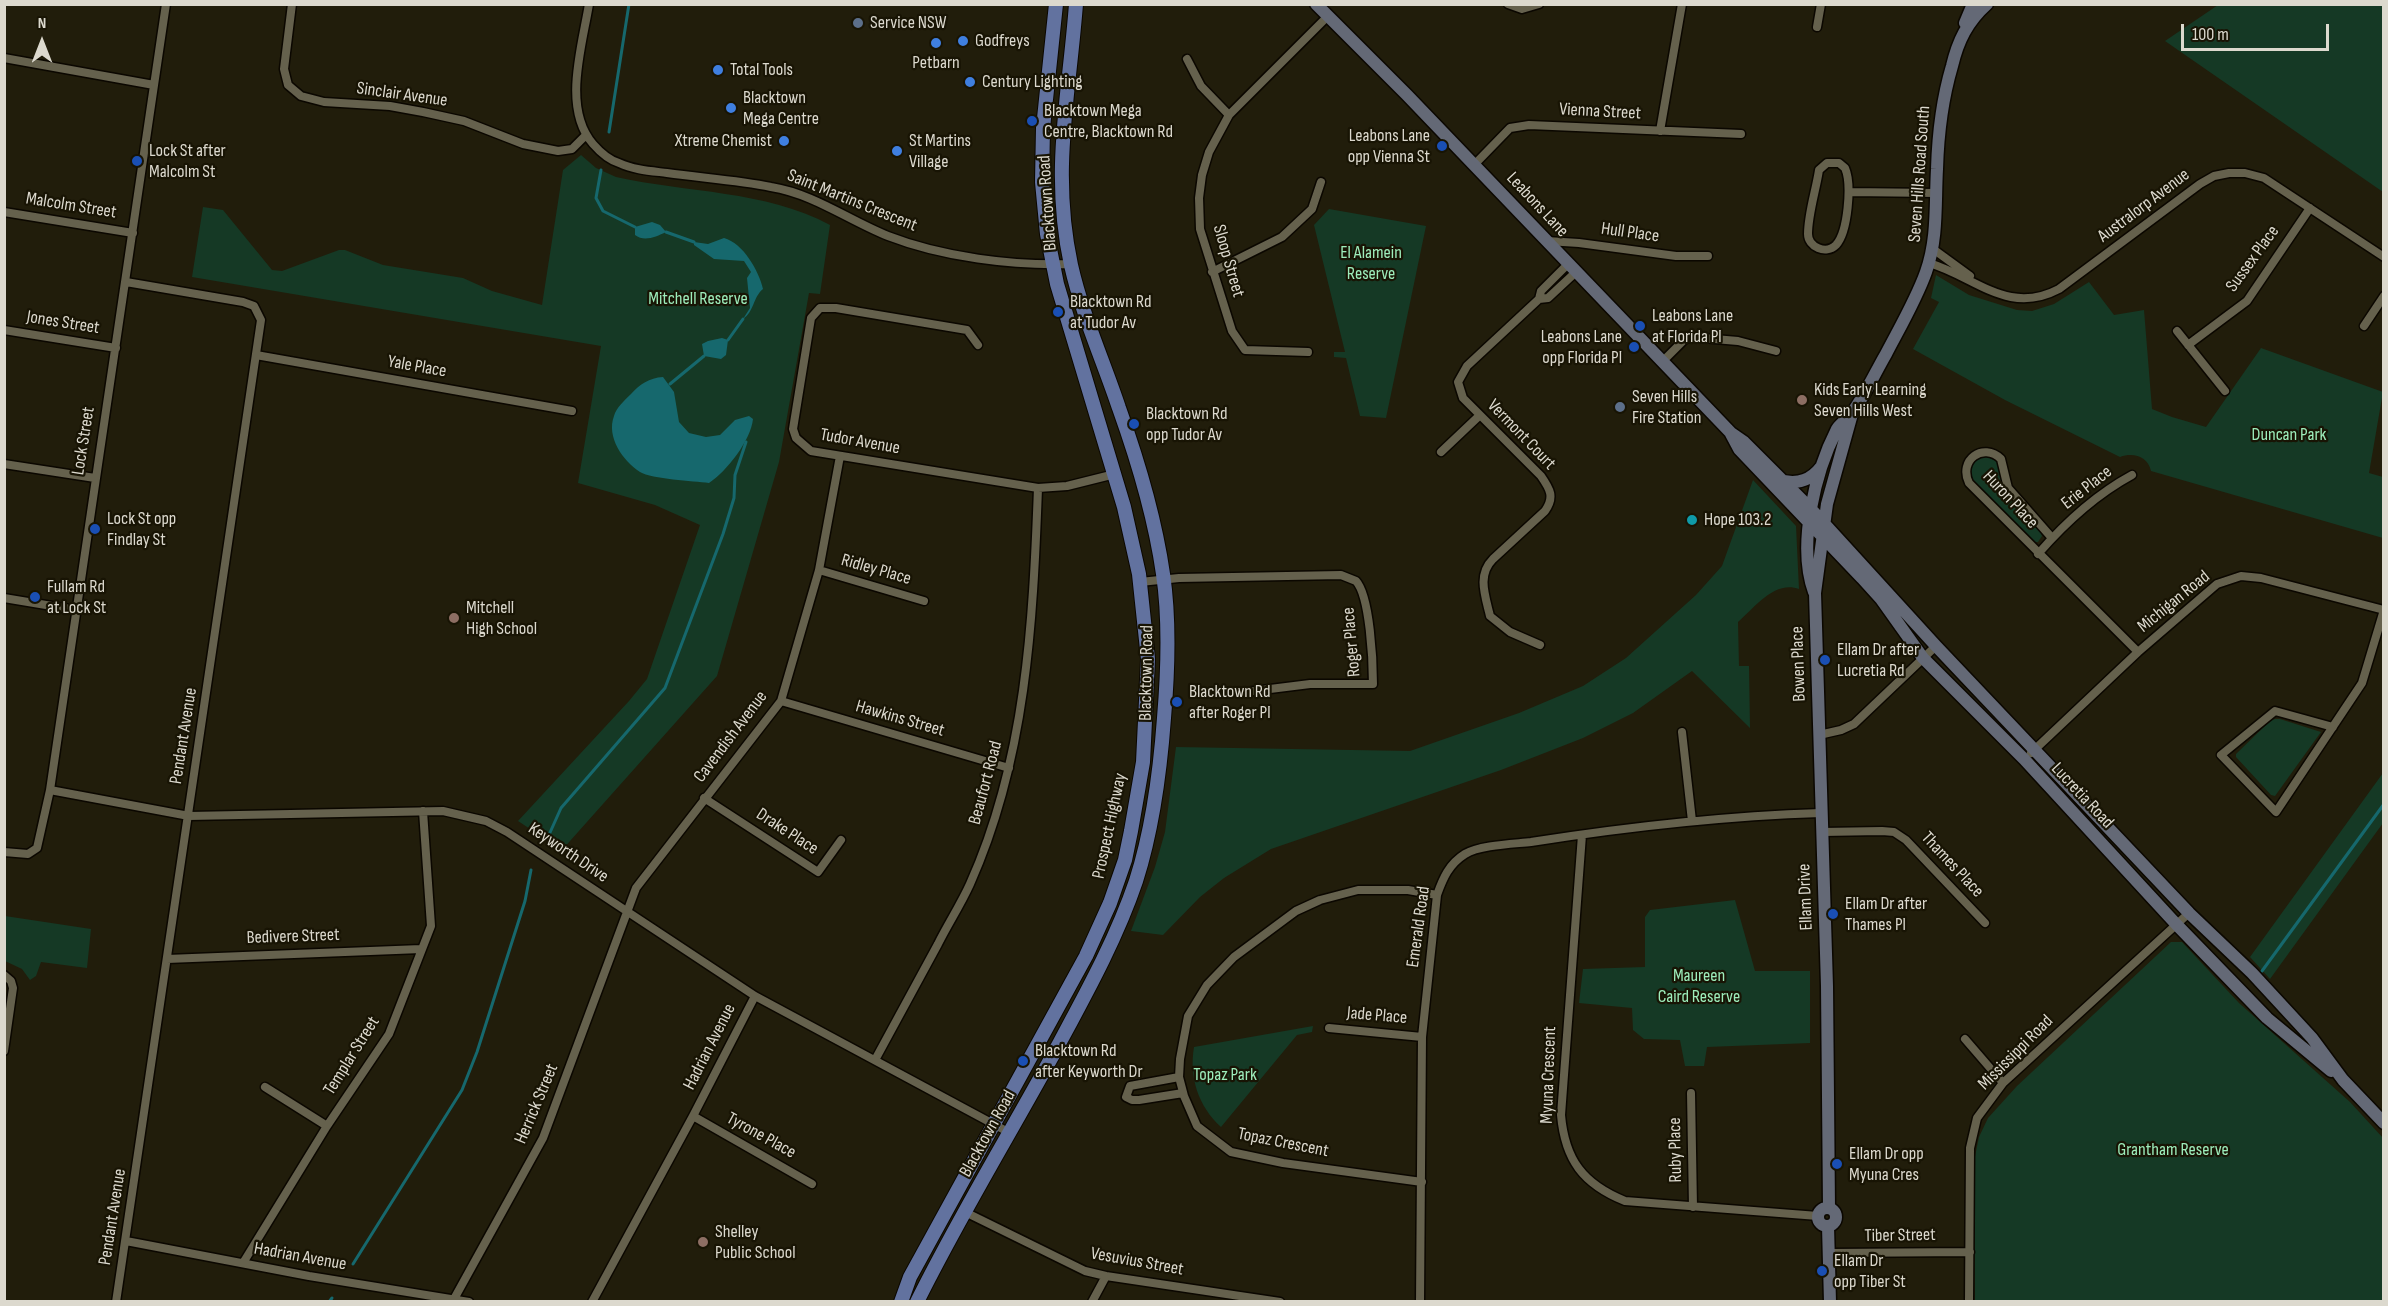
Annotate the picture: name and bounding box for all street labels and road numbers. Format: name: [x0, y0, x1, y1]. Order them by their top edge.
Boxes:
street label: Sinclair Avenue: [355, 78, 449, 112]
street label: Vienna Street: [1559, 99, 1641, 125]
street label: Seven Hills Road South: [1904, 105, 1936, 243]
street label: Blacktown Road: [1034, 154, 1062, 252]
street label: Australorp Avenue: [2094, 164, 2194, 248]
street label: Saint Martins Crescent: [784, 165, 920, 237]
street label: Leabons Lane: [1501, 168, 1573, 242]
street label: Malcolm Street: [24, 188, 118, 224]
street label: Hull Place: [1600, 218, 1660, 248]
street label: Sloop Street: [1207, 222, 1249, 300]
street label: Sussex Place: [2222, 222, 2284, 296]
street label: Jones Street: [25, 307, 101, 339]
street label: Yale Place: [386, 351, 448, 383]
street label: Vermont Court: [1482, 395, 1560, 475]
street label: Lock Street: [68, 405, 100, 477]
street label: Tudor Avenue: [818, 424, 902, 460]
street label: Erie Place: [2057, 462, 2117, 514]
street label: Huron Place: [1978, 466, 2042, 534]
street label: Ridley Place: [839, 550, 913, 590]
street label: Michigan Road: [2134, 566, 2214, 638]
street label: Roger Place: [1338, 606, 1366, 678]
street label: Blacktown Road: [1135, 625, 1159, 721]
street label: Bowen Place: [1787, 626, 1811, 702]
street label: Pendant Avenue: [166, 686, 202, 786]
street label: Cavendish Avenue: [690, 687, 772, 787]
street label: Hawkins Street: [853, 696, 947, 742]
street label: Beaufort Road: [964, 739, 1008, 827]
street label: Lucretia Road: [2046, 759, 2118, 833]
street label: Prospect Highway: [1088, 771, 1132, 881]
street label: Drake Place: [752, 804, 822, 860]
street label: Keyworth Drive: [524, 818, 612, 888]
street label: Thames Place: [1916, 828, 1988, 902]
street label: Ellam Drive: [1794, 863, 1818, 931]
street label: Emerald Road: [1403, 885, 1435, 969]
street label: Bedivere Street: [246, 925, 340, 949]
street label: Hadrian Avenue: [679, 1000, 741, 1094]
street label: Jade Place: [1346, 1003, 1408, 1029]
street label: Mississippi Road: [1974, 1011, 2058, 1095]
street label: Templar Street: [319, 1013, 385, 1099]
street label: Myuna Crescent: [1537, 1026, 1561, 1124]
street label: Herrick Street: [510, 1061, 564, 1147]
street label: Blacktown Road: [955, 1087, 1021, 1181]
street label: Tyrone Place: [723, 1108, 799, 1164]
street label: Ruby Place: [1665, 1117, 1687, 1183]
street label: Topaz Crescent: [1236, 1124, 1330, 1162]
street label: Pendant Avenue: [95, 1167, 131, 1267]
street label: Tiber Street: [1864, 1225, 1936, 1247]
street label: Hadrian Avenue: [252, 1238, 348, 1276]
street label: Vesuvius Street: [1089, 1243, 1185, 1281]

